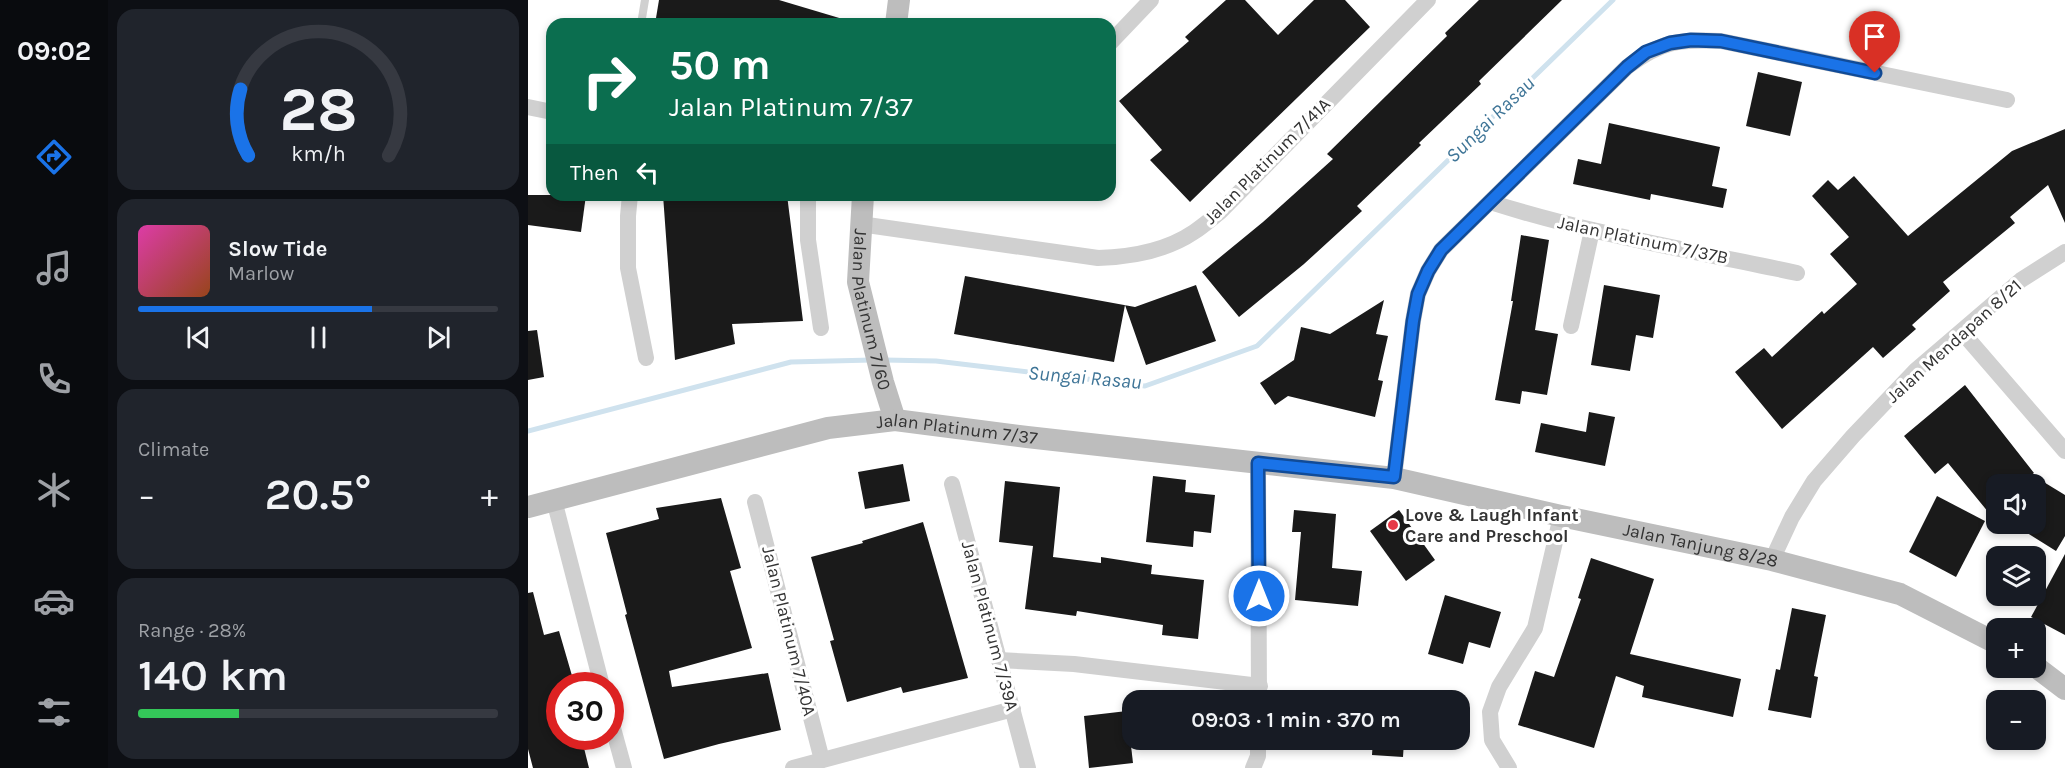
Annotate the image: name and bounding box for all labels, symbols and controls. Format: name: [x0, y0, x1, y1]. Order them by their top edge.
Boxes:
pin: [1849, 11, 1900, 73]
icon: arrive: [1858, 20, 1891, 53]
text: 09:02: [17, 35, 91, 67]
text: 50 m: [669, 40, 771, 90]
icon: right: [570, 42, 648, 120]
water label: Sungai Rasau: [1441, 71, 1539, 167]
text: 28: [279, 74, 357, 147]
text: Jalan Platinum 7/37: [669, 91, 913, 123]
street label: Jalan Platinum 7/41A: [1199, 93, 1335, 229]
icon: directions: [33, 136, 75, 178]
text: km/h: [291, 142, 345, 167]
icon: left: [631, 156, 664, 189]
text: Then: [570, 160, 619, 186]
street label: Jalan Platinum 7/37B: [1556, 211, 1730, 269]
street label: Jalan Platinum 7/60: [847, 228, 896, 393]
text: Slow Tide: [228, 236, 328, 262]
icon: music: [33, 247, 75, 289]
text: Marlow: [228, 262, 294, 285]
street label: Jalan Mendapan 8/21: [1882, 275, 2026, 407]
icon: previous: [182, 321, 215, 354]
icon: pause: [302, 321, 335, 354]
icon: next: [422, 321, 455, 354]
icon: phone: [33, 358, 75, 400]
water label: Sungai Rasau: [1027, 361, 1143, 394]
street label: Jalan Platinum 7/37: [875, 409, 1039, 449]
text: Climate: [138, 438, 209, 461]
text: 20.5°: [265, 468, 371, 520]
icon: climate: [33, 469, 75, 511]
map controls: [1986, 474, 2046, 750]
button: sound: [1986, 474, 2046, 534]
text: −: [138, 476, 155, 514]
text: +: [481, 476, 498, 514]
place label: Love & Laugh Infant Care and Preschool: [1405, 504, 1579, 547]
marker: Love & Laugh Infant Care and Preschool: [1386, 518, 1400, 532]
street label: Jalan Tanjung 8/28: [1621, 518, 1781, 572]
street label: Jalan Platinum 7/39A: [957, 539, 1023, 713]
street label: Jalan Platinum 7/40A: [757, 544, 821, 718]
button: layers: [1986, 546, 2046, 606]
position arrow: [1227, 564, 1291, 628]
icon: car: [33, 580, 75, 622]
button: +: [1986, 618, 2046, 678]
text: Range · 28%: [138, 619, 246, 642]
text: 140 km: [138, 649, 288, 701]
speed limit sign: 30: [546, 672, 624, 750]
button: −: [1986, 690, 2046, 750]
icon: filters: [33, 691, 75, 733]
text: 09:03 · 1 min · 370 m: [1191, 707, 1401, 733]

